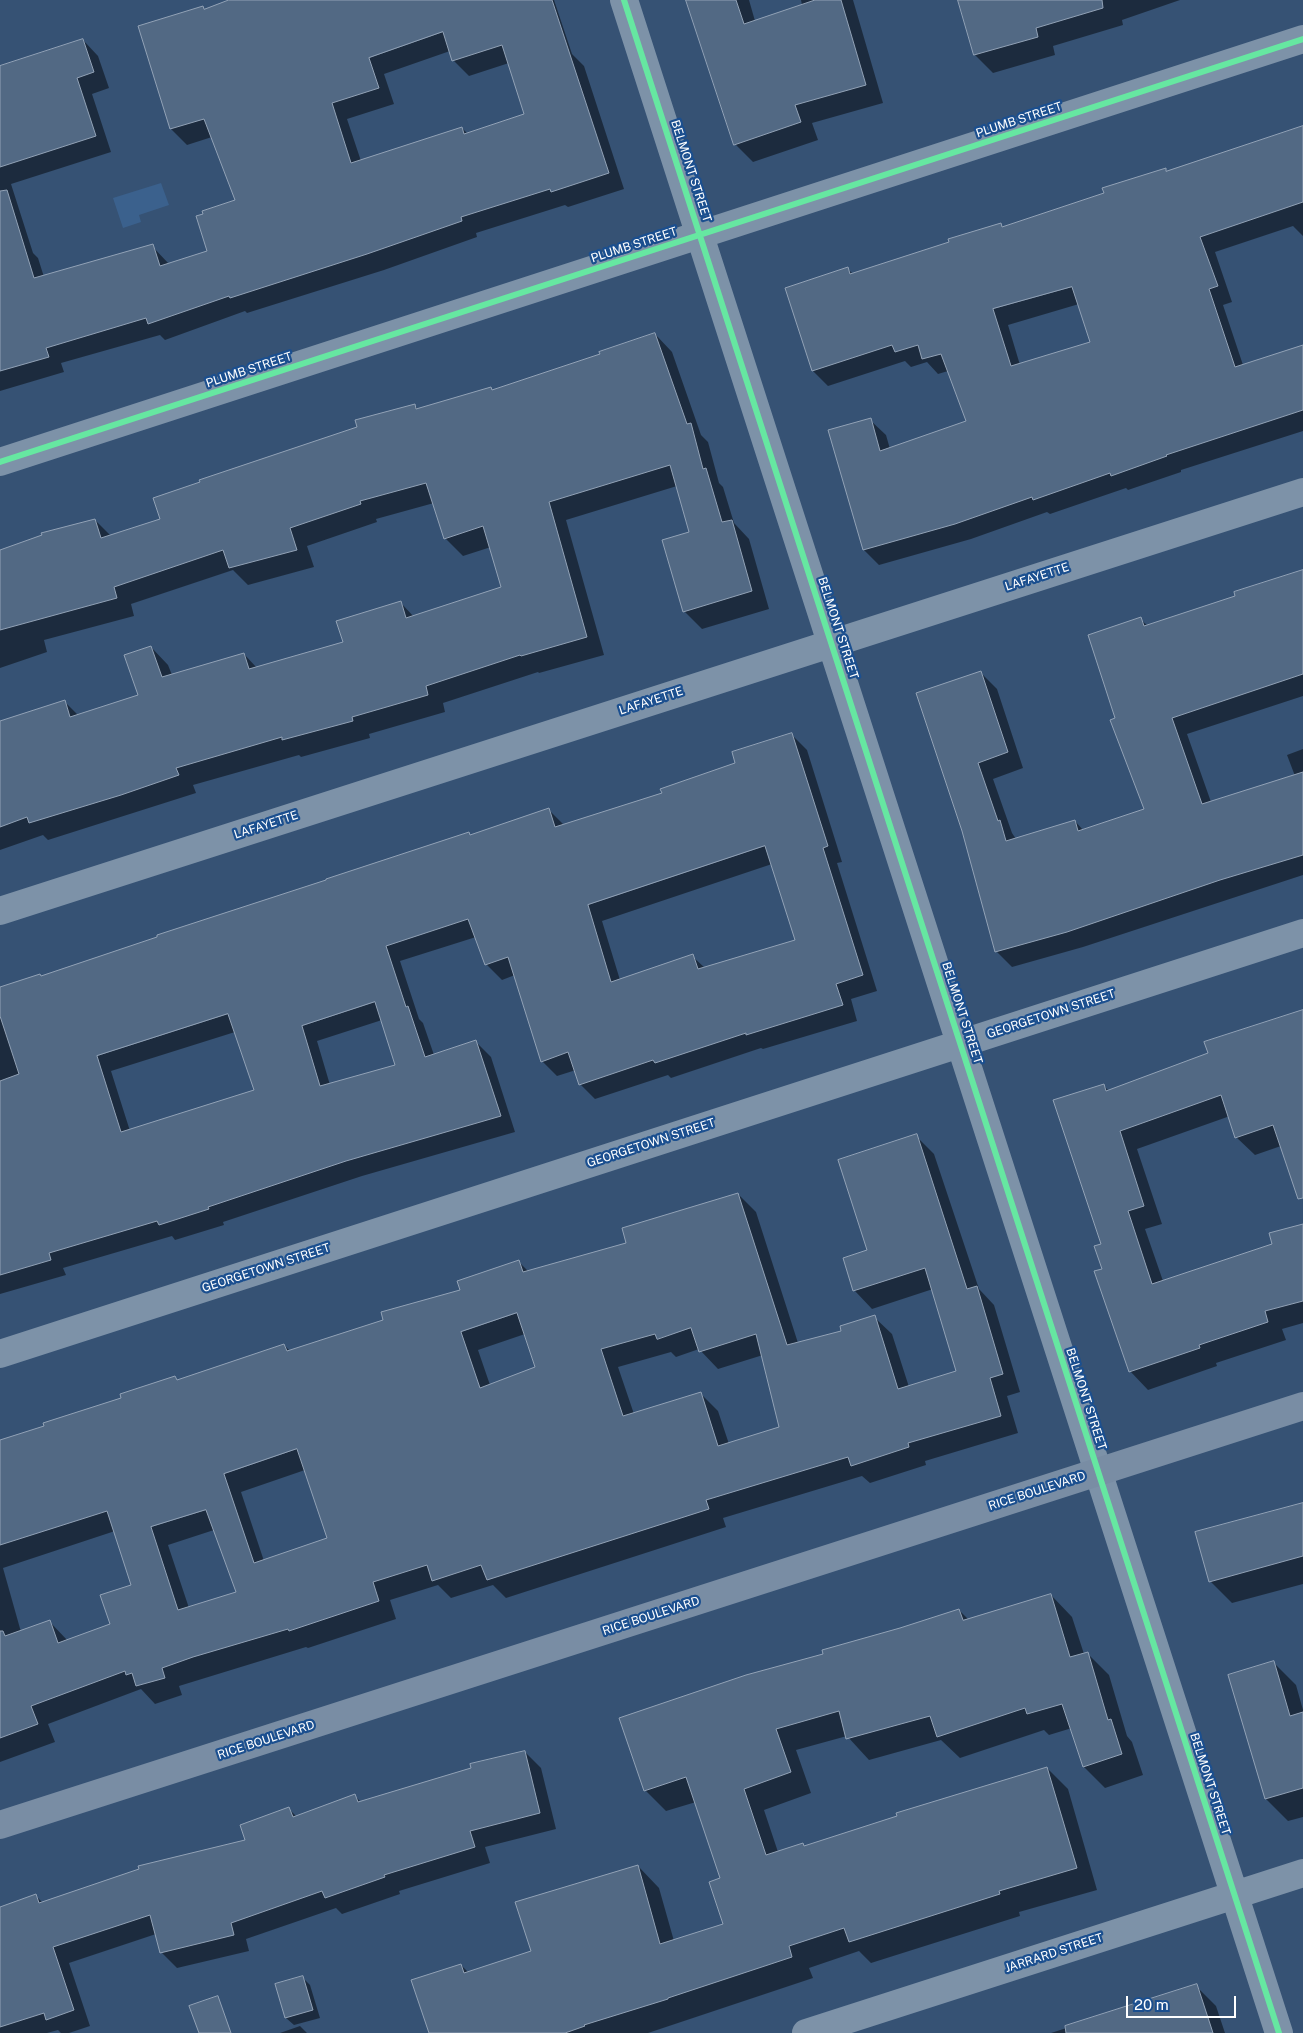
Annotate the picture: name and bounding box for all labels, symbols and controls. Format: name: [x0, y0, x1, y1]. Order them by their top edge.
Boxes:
street label: PLUMB STREET: [974, 99, 1064, 141]
street label: BELMONT STREET: [668, 118, 714, 224]
street label: PLUMB STREET: [589, 224, 679, 266]
street label: PLUMB STREET: [204, 349, 294, 391]
street label: LAFAYETTE: [1003, 560, 1071, 594]
street label: BELMONT STREET: [815, 575, 861, 681]
street label: LAFAYETTE: [617, 684, 685, 718]
street label: LAFAYETTE: [232, 808, 300, 842]
street label: BELMONT STREET: [939, 960, 985, 1066]
street label: GEORGETOWN STREET: [985, 986, 1117, 1042]
street label: GEORGETOWN STREET: [585, 1115, 717, 1171]
street label: GEORGETOWN STREET: [200, 1240, 332, 1296]
street label: BELMONT STREET: [1063, 1346, 1109, 1452]
street label: RICE BOULEVARD: [987, 1469, 1087, 1513]
street label: RICE BOULEVARD: [601, 1594, 701, 1638]
street label: RICE BOULEVARD: [216, 1718, 316, 1762]
street label: BELMONT STREET: [1187, 1731, 1233, 1837]
street label: JARRARD STREET: [1003, 1930, 1105, 1976]
scale bar: [1128, 1986, 1238, 2018]
text: 20 m: [1134, 1996, 1169, 2013]

